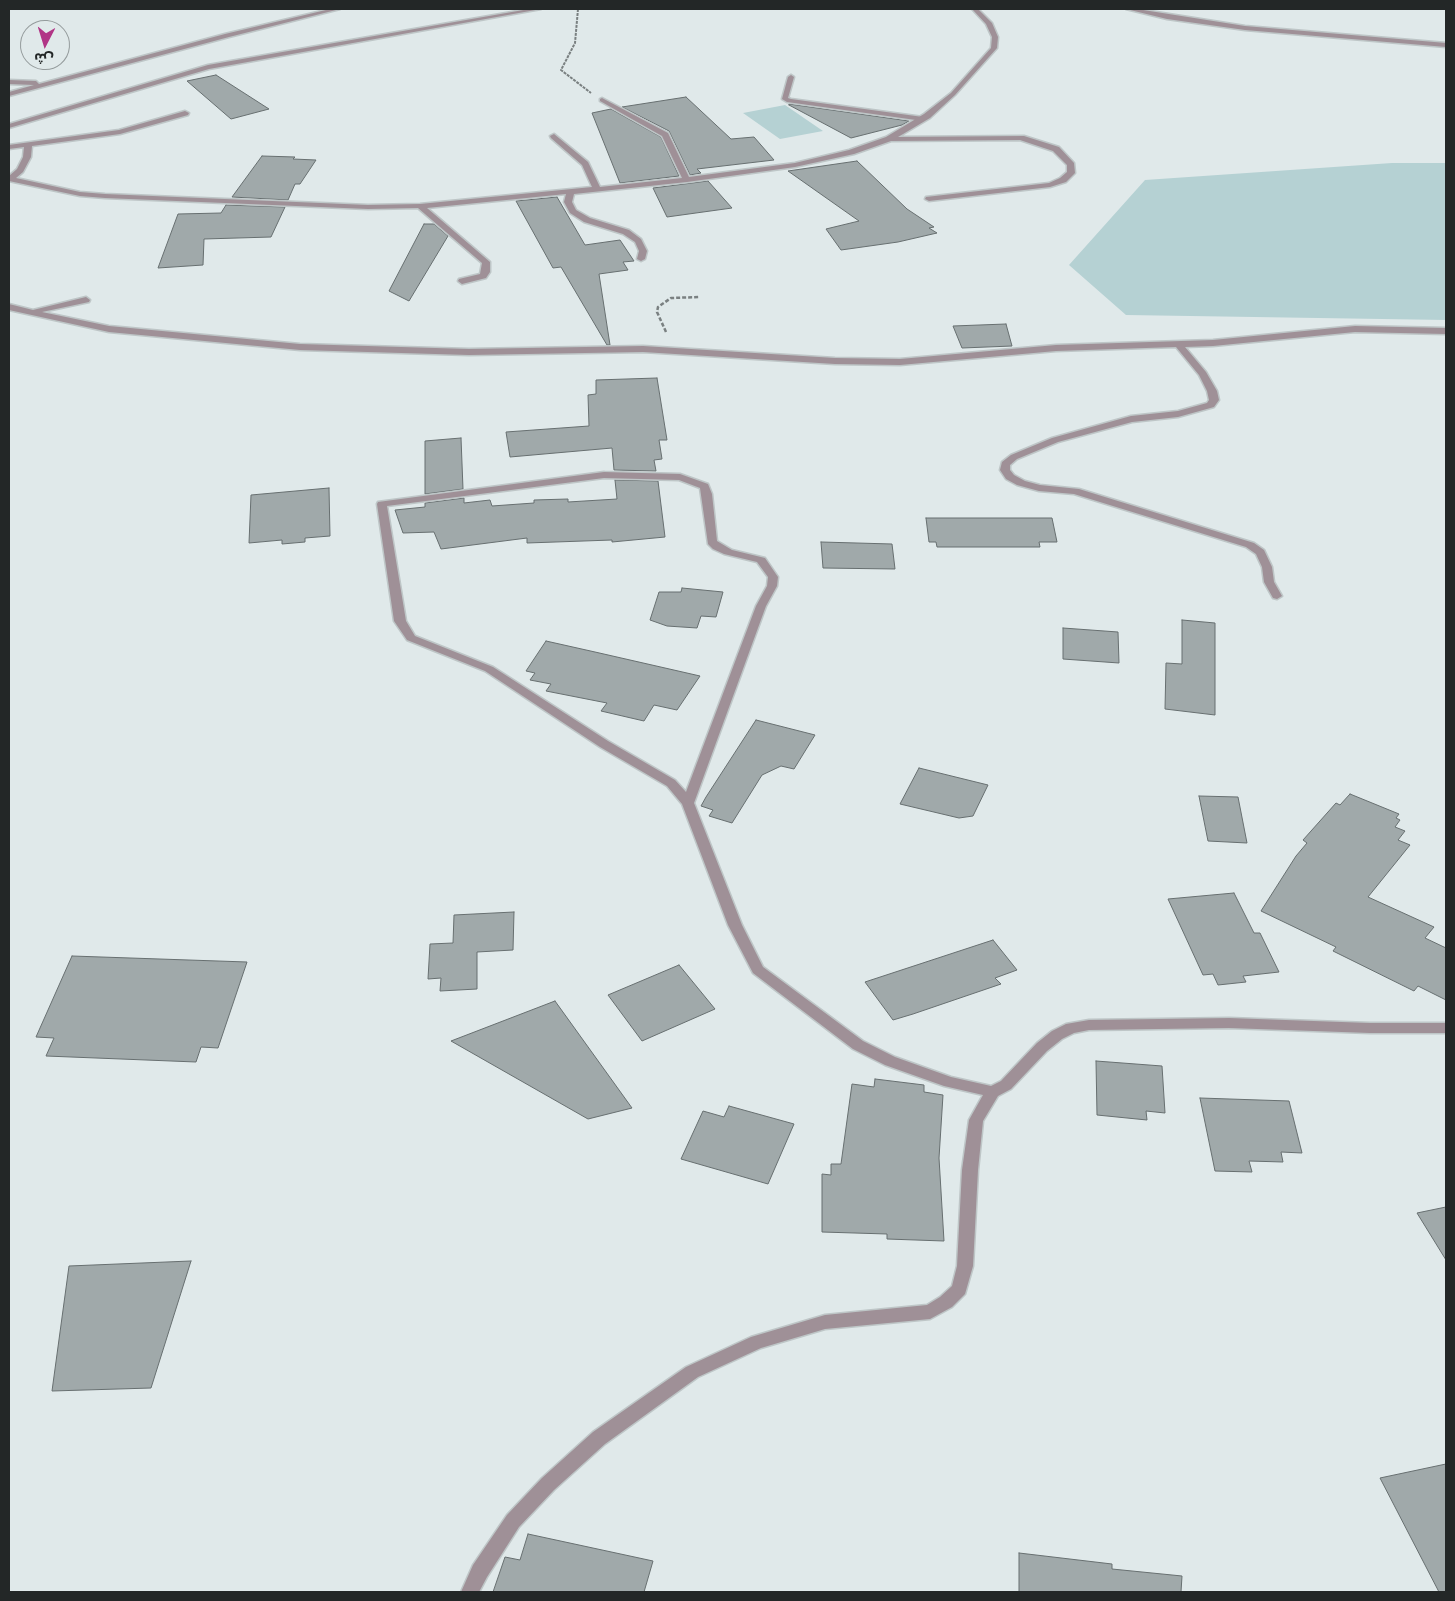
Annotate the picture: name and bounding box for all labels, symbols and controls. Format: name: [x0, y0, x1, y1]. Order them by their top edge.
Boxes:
north arrow: [20, 20, 70, 70]
text: ش: [34, 50, 54, 68]

